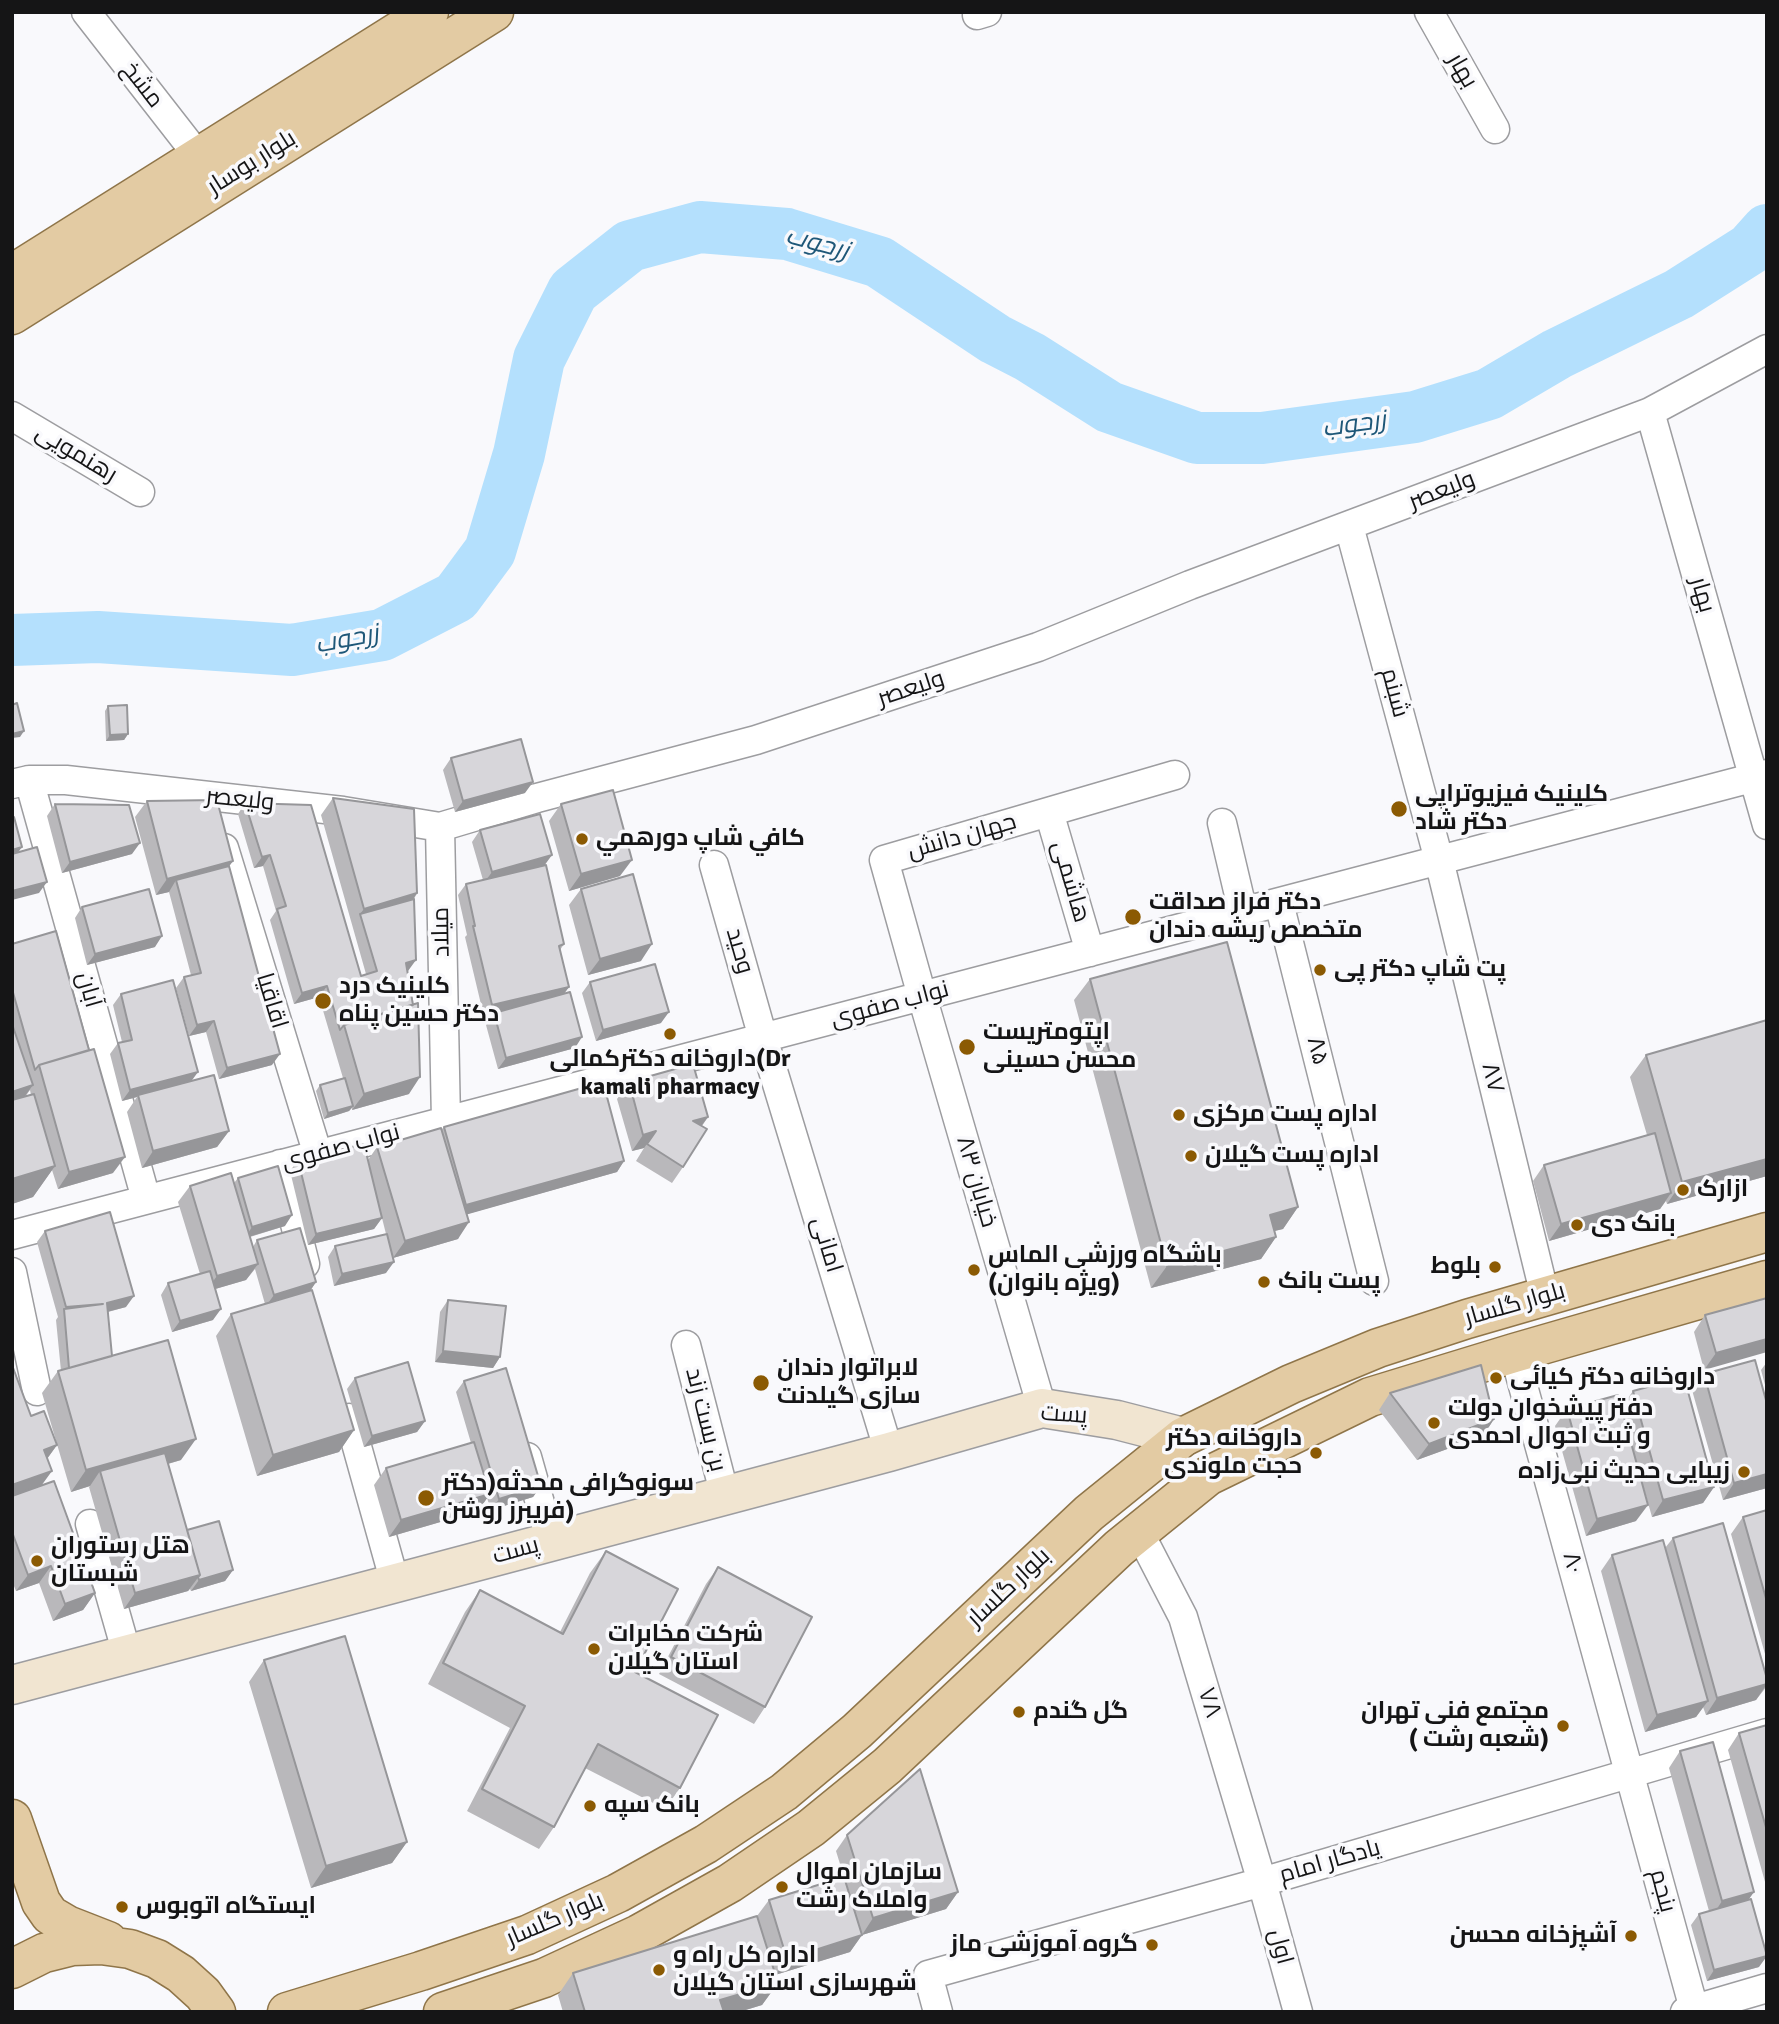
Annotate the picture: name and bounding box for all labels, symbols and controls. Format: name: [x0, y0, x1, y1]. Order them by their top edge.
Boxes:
street label: بهار: [1441, 48, 1483, 94]
street label: مشخ: [115, 56, 169, 114]
street label: بلوار بوسار: [202, 124, 302, 202]
water label: زرجوب: [782, 221, 852, 267]
water label: زرجوب: [1320, 405, 1388, 445]
street label: رهنمویی: [30, 418, 122, 490]
street label: ولیعصر: [1405, 465, 1479, 517]
street label: بهار: [1683, 574, 1721, 616]
water label: زرجوب: [313, 619, 381, 661]
street label: ولیعصر: [874, 665, 948, 713]
street label: شبنم: [1374, 665, 1414, 721]
place label: کلینیک فیزیوتراپی دکتر شاد: [1415, 781, 1608, 837]
street label: ولیعصر: [204, 782, 276, 818]
marker: کلینیک فیزیوتراپی دکتر شاد: [1389, 799, 1409, 819]
street label: جهان دانش: [904, 808, 1020, 866]
place label: كافي شاپ دورهمي: [596, 825, 805, 853]
marker: كافي شاپ دورهمي: [574, 831, 590, 847]
street label: هاشمی: [1045, 838, 1095, 926]
place label: دکتر فراز صداقت متخصص ریشه دندان: [1149, 889, 1363, 945]
street label: میلاد: [427, 907, 457, 957]
marker: دکتر فراز صداقت متخصص ریشه دندان: [1123, 907, 1143, 927]
street label: وحید: [719, 925, 759, 977]
place label: پت شاپ دکتر پی: [1334, 956, 1506, 984]
marker: پت شاپ دکتر پی: [1312, 962, 1328, 978]
street label: آبان: [69, 969, 107, 1011]
street label: اقاقیا: [249, 970, 293, 1032]
place label: کلینیک درد دکتر حسین پناه: [339, 973, 499, 1029]
street label: نواب صفوی: [828, 975, 952, 1035]
marker: کلینیک درد دکتر حسین پناه: [313, 991, 333, 1011]
place label: اپتومتریست محسن حسینی: [983, 1019, 1136, 1075]
marker: داروخانه دکترکمالی(Dr kamali pharmacy: [662, 1026, 678, 1042]
street label: ۸۵: [1300, 1034, 1334, 1068]
marker: اپتومتریست محسن حسینی: [957, 1037, 977, 1057]
place label: داروخانه دکترکمالی(Dr kamali pharmacy: [549, 1046, 791, 1102]
street label: ۸۷: [1474, 1060, 1510, 1096]
place label: اداره پست مرکزی: [1193, 1101, 1378, 1129]
marker: اداره پست مرکزی: [1171, 1107, 1187, 1123]
street label: نواب صفوی: [279, 1118, 403, 1178]
street label: خیابان ۸۳: [949, 1133, 1003, 1231]
place label: اداره پست گیلان: [1205, 1142, 1379, 1170]
marker: اداره پست گیلان: [1183, 1148, 1199, 1164]
place label: ازارک: [1697, 1176, 1748, 1204]
marker: ازارک: [1675, 1182, 1691, 1198]
place label: بانک دی: [1591, 1211, 1676, 1239]
street label: امانی: [804, 1214, 848, 1276]
marker: بانک دی: [1569, 1217, 1585, 1233]
place label: باشگاه ورزشی الماس (ویژه بانوان): [988, 1242, 1222, 1298]
place label: بلوط: [1431, 1253, 1481, 1281]
marker: بلوط: [1487, 1259, 1503, 1275]
marker: باشگاه ورزشی الماس (ویژه بانوان): [966, 1262, 982, 1278]
place label: پست بانک: [1278, 1268, 1381, 1296]
marker: پست بانک: [1256, 1274, 1272, 1290]
street label: بلوار گلسار: [1461, 1277, 1569, 1333]
place label: لابراتوار دندان سازی گیلدنت: [777, 1355, 921, 1411]
place label: داروخانه دکتر کیائی: [1510, 1364, 1715, 1392]
street label: بن بست زند: [678, 1365, 732, 1475]
marker: داروخانه دکتر کیائی: [1488, 1370, 1504, 1386]
marker: لابراتوار دندان سازی گیلدنت: [751, 1373, 771, 1393]
place label: دفتر پیشخوان دولت و ثبت احوال احمدی: [1448, 1395, 1653, 1451]
street label: پست: [1040, 1399, 1088, 1431]
marker: دفتر پیشخوان دولت و ثبت احوال احمدی: [1426, 1415, 1442, 1431]
place label: داروخانه دکتر حجت ملوندی: [1164, 1425, 1302, 1481]
marker: داروخانه دکتر حجت ملوندی: [1308, 1445, 1324, 1461]
place label: زیبایی حدیث نبی‌زاده: [1518, 1458, 1730, 1486]
marker: زیبایی حدیث نبی‌زاده: [1736, 1464, 1752, 1480]
place label: سونوگرافی محدثه(دکتر فریبرز روشن): [442, 1470, 694, 1526]
marker: سونوگرافی محدثه(دکتر فریبرز روشن): [416, 1488, 436, 1508]
street label: پست: [490, 1531, 542, 1571]
place label: هتل رستوران شبستان: [51, 1533, 190, 1589]
street label: بلوار گلسار: [961, 1542, 1057, 1634]
street label: ۸۰: [1555, 1549, 1589, 1577]
marker: هتل رستوران شبستان: [29, 1553, 45, 1569]
place label: شرکت مخابرات استان گیلان: [608, 1621, 763, 1677]
marker: شرکت مخابرات استان گیلان: [586, 1641, 602, 1657]
street label: ۷۸: [1191, 1684, 1227, 1722]
place label: گل گندم: [1033, 1698, 1128, 1726]
place label: مجتمع فنی تهران ( شعبه رشت): [1361, 1698, 1549, 1754]
marker: گل گندم: [1011, 1704, 1027, 1720]
marker: مجتمع فنی تهران ( شعبه رشت): [1555, 1718, 1571, 1734]
place label: بانک سپه: [604, 1792, 700, 1820]
marker: بانک سپه: [582, 1798, 598, 1814]
street label: یادگار امام: [1276, 1834, 1384, 1890]
place label: سازمان اموال واملاک رشت: [796, 1859, 942, 1915]
street label: پنجم: [1642, 1866, 1682, 1916]
marker: سازمان اموال واملاک رشت: [774, 1879, 790, 1895]
street label: بلوار گلسار: [502, 1887, 608, 1953]
place label: ایستگاه اتوبوس: [136, 1893, 316, 1921]
marker: ایستگاه اتوبوس: [114, 1899, 130, 1915]
place label: آشپزخانه محسن: [1450, 1922, 1617, 1950]
street label: اول: [1261, 1926, 1299, 1968]
marker: آشپزخانه محسن: [1623, 1928, 1639, 1944]
place label: گروه آموزشی ماز: [950, 1931, 1138, 1959]
marker: گروه آموزشی ماز: [1144, 1937, 1160, 1953]
place label: اداره کل راه و شهرسازی استان گیلان: [673, 1942, 917, 1998]
marker: اداره کل راه و شهرسازی استان گیلان: [651, 1962, 667, 1978]

